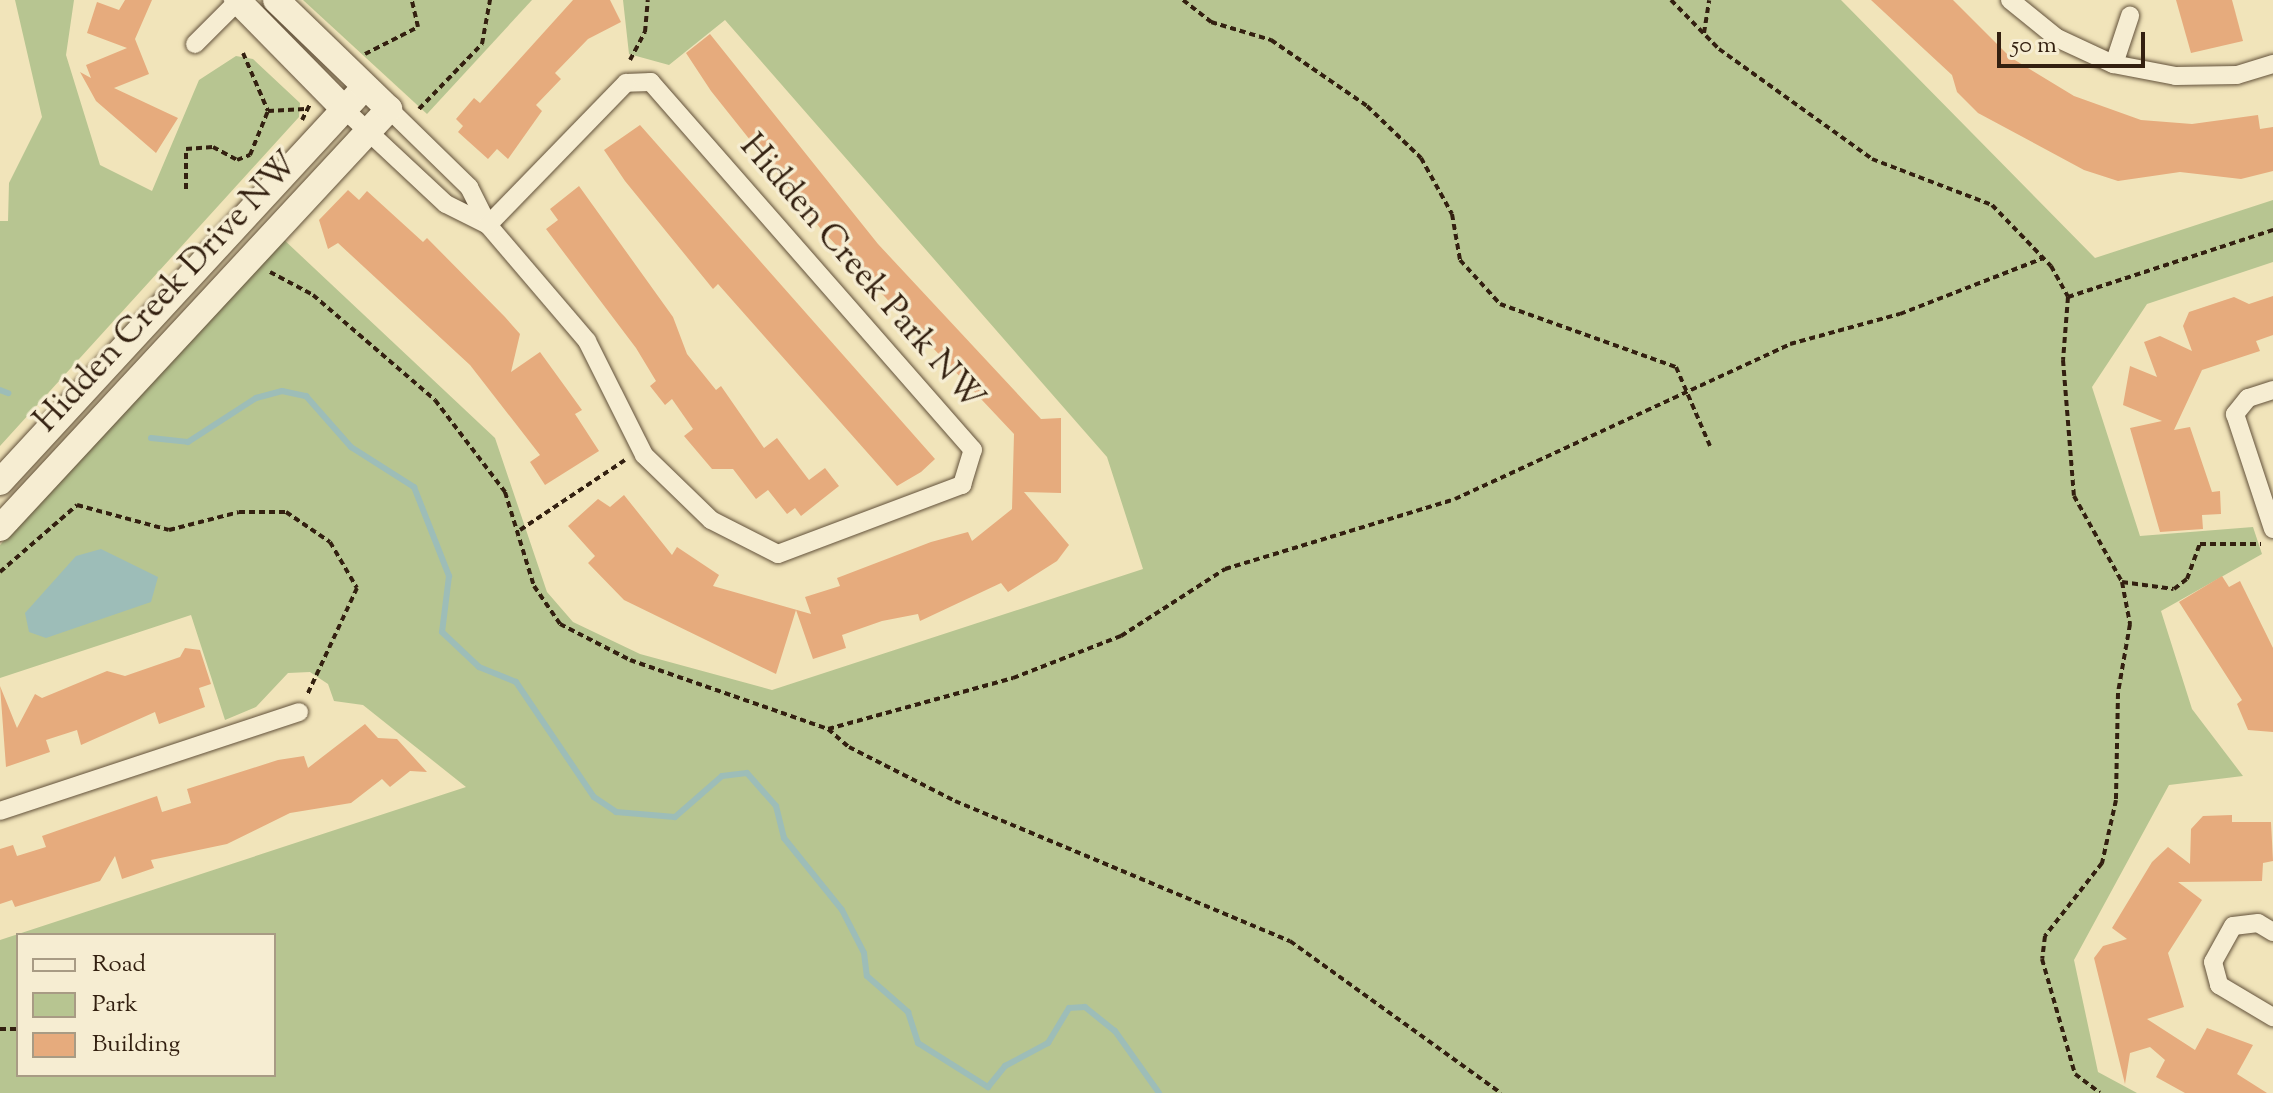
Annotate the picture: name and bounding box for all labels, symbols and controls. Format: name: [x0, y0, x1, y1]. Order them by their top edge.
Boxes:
scale bar: [2001, 16, 2149, 66]
text: 50 m: [2011, 29, 2057, 63]
street label: Hidden Creek Park NW: [730, 127, 992, 419]
street label: Hidden Creek Drive NW: [27, 144, 307, 442]
legend: [16, 933, 276, 1077]
text: Road: [92, 948, 146, 982]
text: Park: [92, 988, 138, 1022]
text: Building: [92, 1028, 180, 1062]

